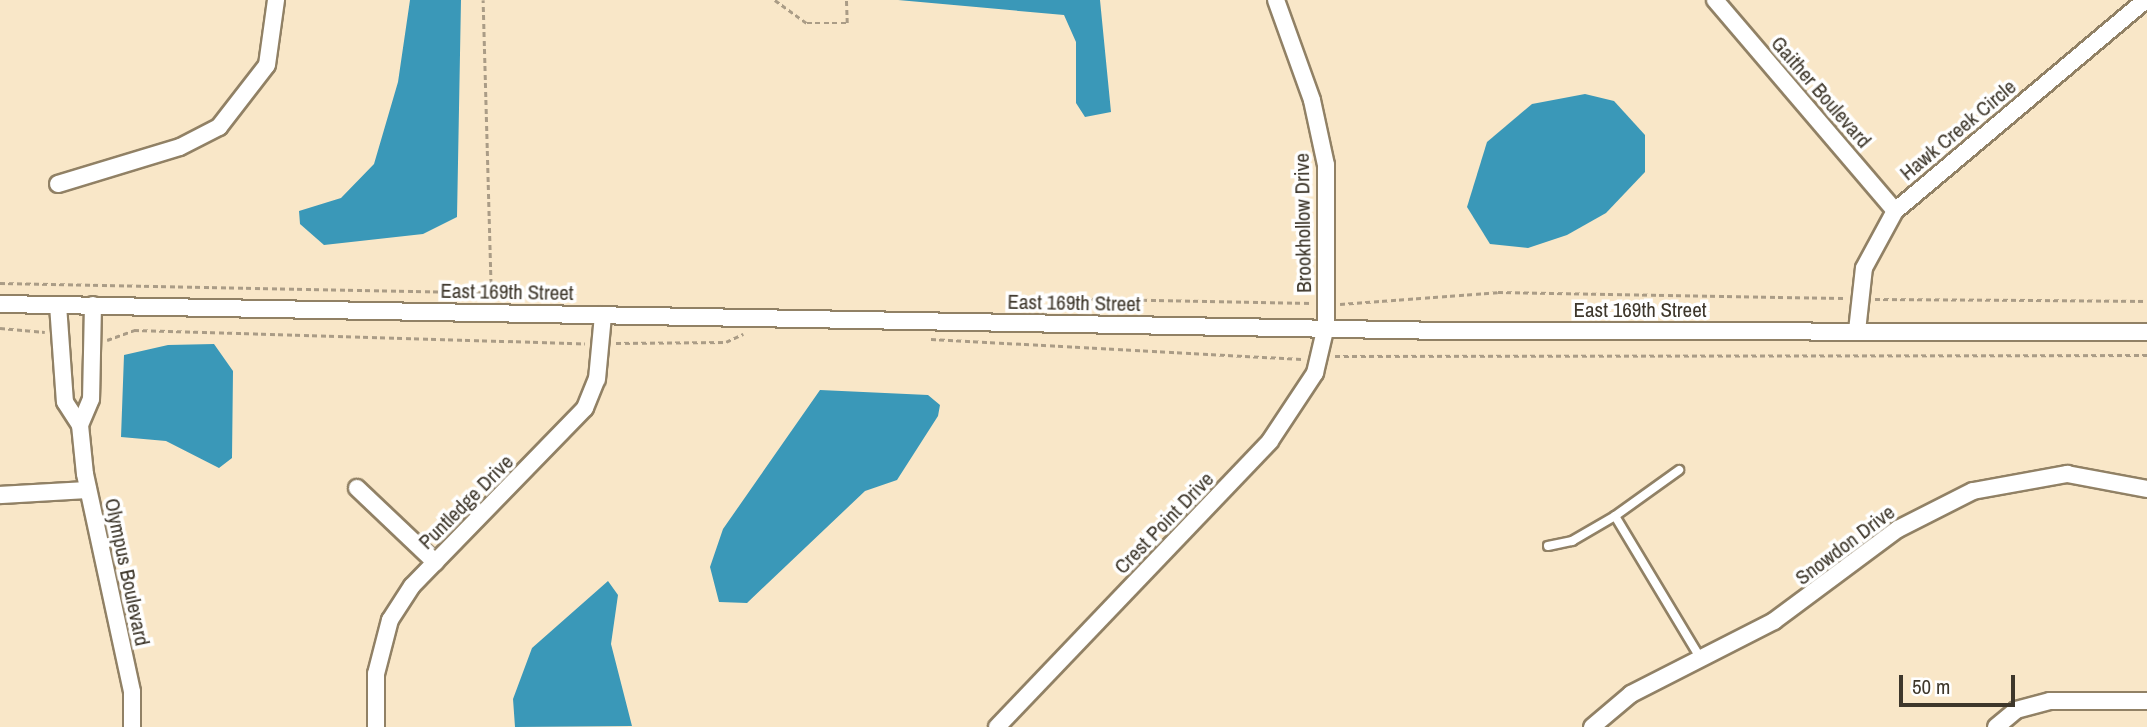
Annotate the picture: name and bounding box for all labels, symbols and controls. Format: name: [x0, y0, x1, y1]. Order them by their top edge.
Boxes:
street label: Gaither Boulevard: [1766, 31, 1876, 153]
street label: Hawk Creek Circle: [1895, 74, 2021, 186]
street label: Brookhollow Drive: [1289, 153, 1317, 293]
street label: East 169th Street: [440, 278, 574, 306]
street label: East 169th Street: [1007, 289, 1141, 317]
street label: East 169th Street: [1573, 297, 1707, 323]
street label: Puntledge Drive: [413, 449, 519, 555]
street label: Crest Point Drive: [1109, 467, 1219, 579]
street label: Olympus Boulevard: [99, 496, 155, 648]
street label: Snowdon Drive: [1790, 500, 1900, 590]
scale bar: [1902, 660, 2018, 704]
text: 50 m: [1912, 672, 1950, 701]

